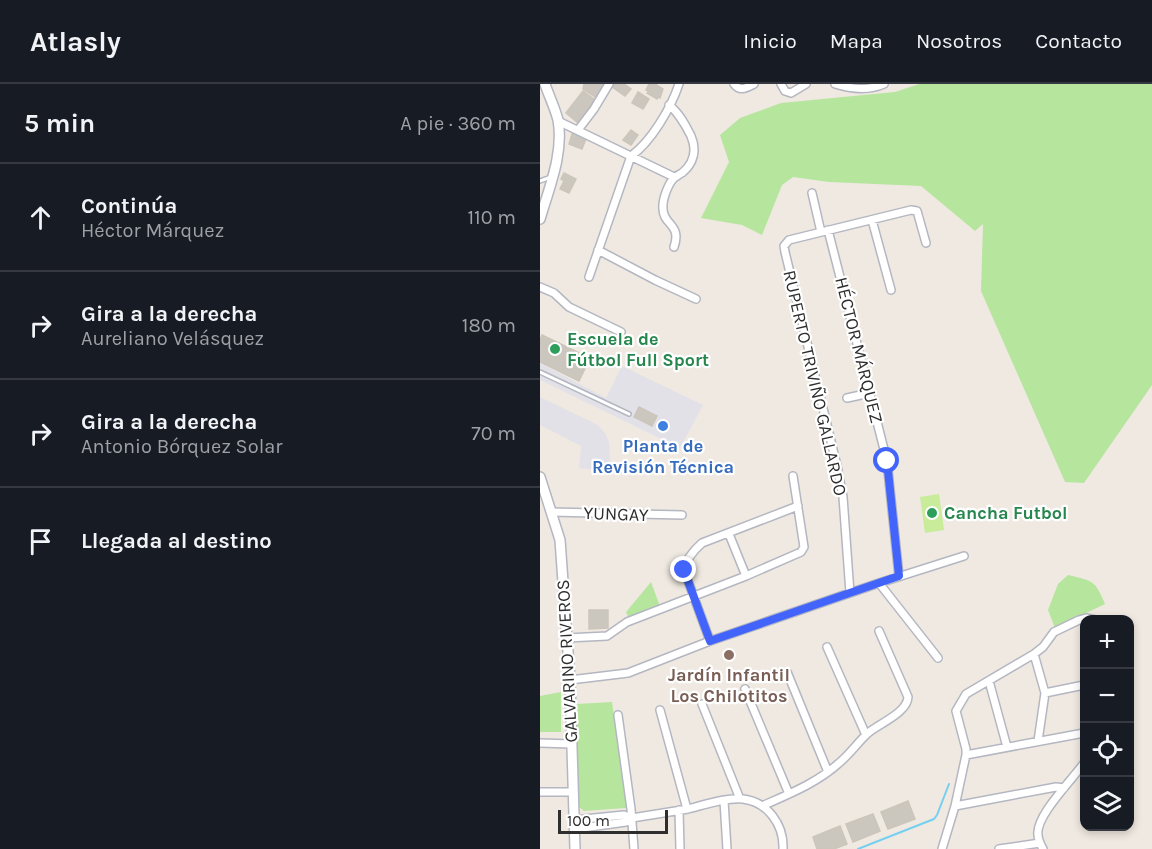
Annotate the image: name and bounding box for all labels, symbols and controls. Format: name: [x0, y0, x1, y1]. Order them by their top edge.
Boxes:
text: Atlasly: [30, 25, 121, 58]
text: Inicio: [743, 29, 797, 53]
text: Mapa: [830, 29, 883, 53]
text: Nosotros: [916, 29, 1002, 53]
text: Contacto: [1035, 29, 1122, 53]
text: 5 min: [24, 108, 95, 139]
text: A pie · 360 m: [400, 112, 516, 135]
text: Continúa: [81, 193, 177, 219]
icon: ahead: [24, 201, 57, 234]
text: 110 m: [467, 206, 516, 229]
text: Héctor Márquez: [81, 219, 224, 242]
street label: RUPERTO TRIVIÑO GALLARDO: [778, 268, 852, 498]
street label: HÉCTOR MÁRQUEZ: [830, 274, 889, 425]
text: Gira a la derecha: [81, 301, 257, 327]
icon: right: [24, 309, 57, 342]
text: 180 m: [462, 314, 516, 337]
text: Aureliano Velásquez: [81, 327, 264, 350]
place label: Escuela de Fútbol Full Sport: [567, 328, 709, 371]
marker: Escuela de Fútbol Full Sport: [548, 342, 562, 356]
text: Gira a la derecha: [81, 409, 257, 435]
icon: right: [24, 417, 57, 450]
marker: Planta de Revisión Técnica: [656, 419, 670, 433]
text: 70 m: [471, 422, 516, 445]
text: Antonio Bórquez Solar: [81, 435, 282, 458]
place label: Planta de Revisión Técnica: [592, 435, 734, 478]
route start: [873, 447, 899, 473]
street label: YUNGAY: [583, 502, 649, 526]
place label: Cancha Futbol: [944, 502, 1068, 524]
marker: Cancha Futbol: [925, 506, 939, 520]
icon: arrive: [24, 525, 57, 558]
text: Llegada al destino: [81, 528, 272, 554]
route end: [670, 556, 696, 582]
street label: GALVARINO RIVEROS: [552, 579, 582, 743]
map controls: [1080, 615, 1134, 831]
button: +: [1080, 615, 1134, 669]
marker: Jardín Infantil Los Chilotitos: [722, 648, 736, 662]
place label: Jardín Infantil Los Chilotitos: [668, 664, 790, 707]
button: −: [1080, 669, 1134, 723]
button: locate: [1080, 723, 1134, 777]
button: layers: [1080, 777, 1134, 831]
scale bar: [558, 807, 668, 834]
text: 100 m: [567, 811, 610, 830]

